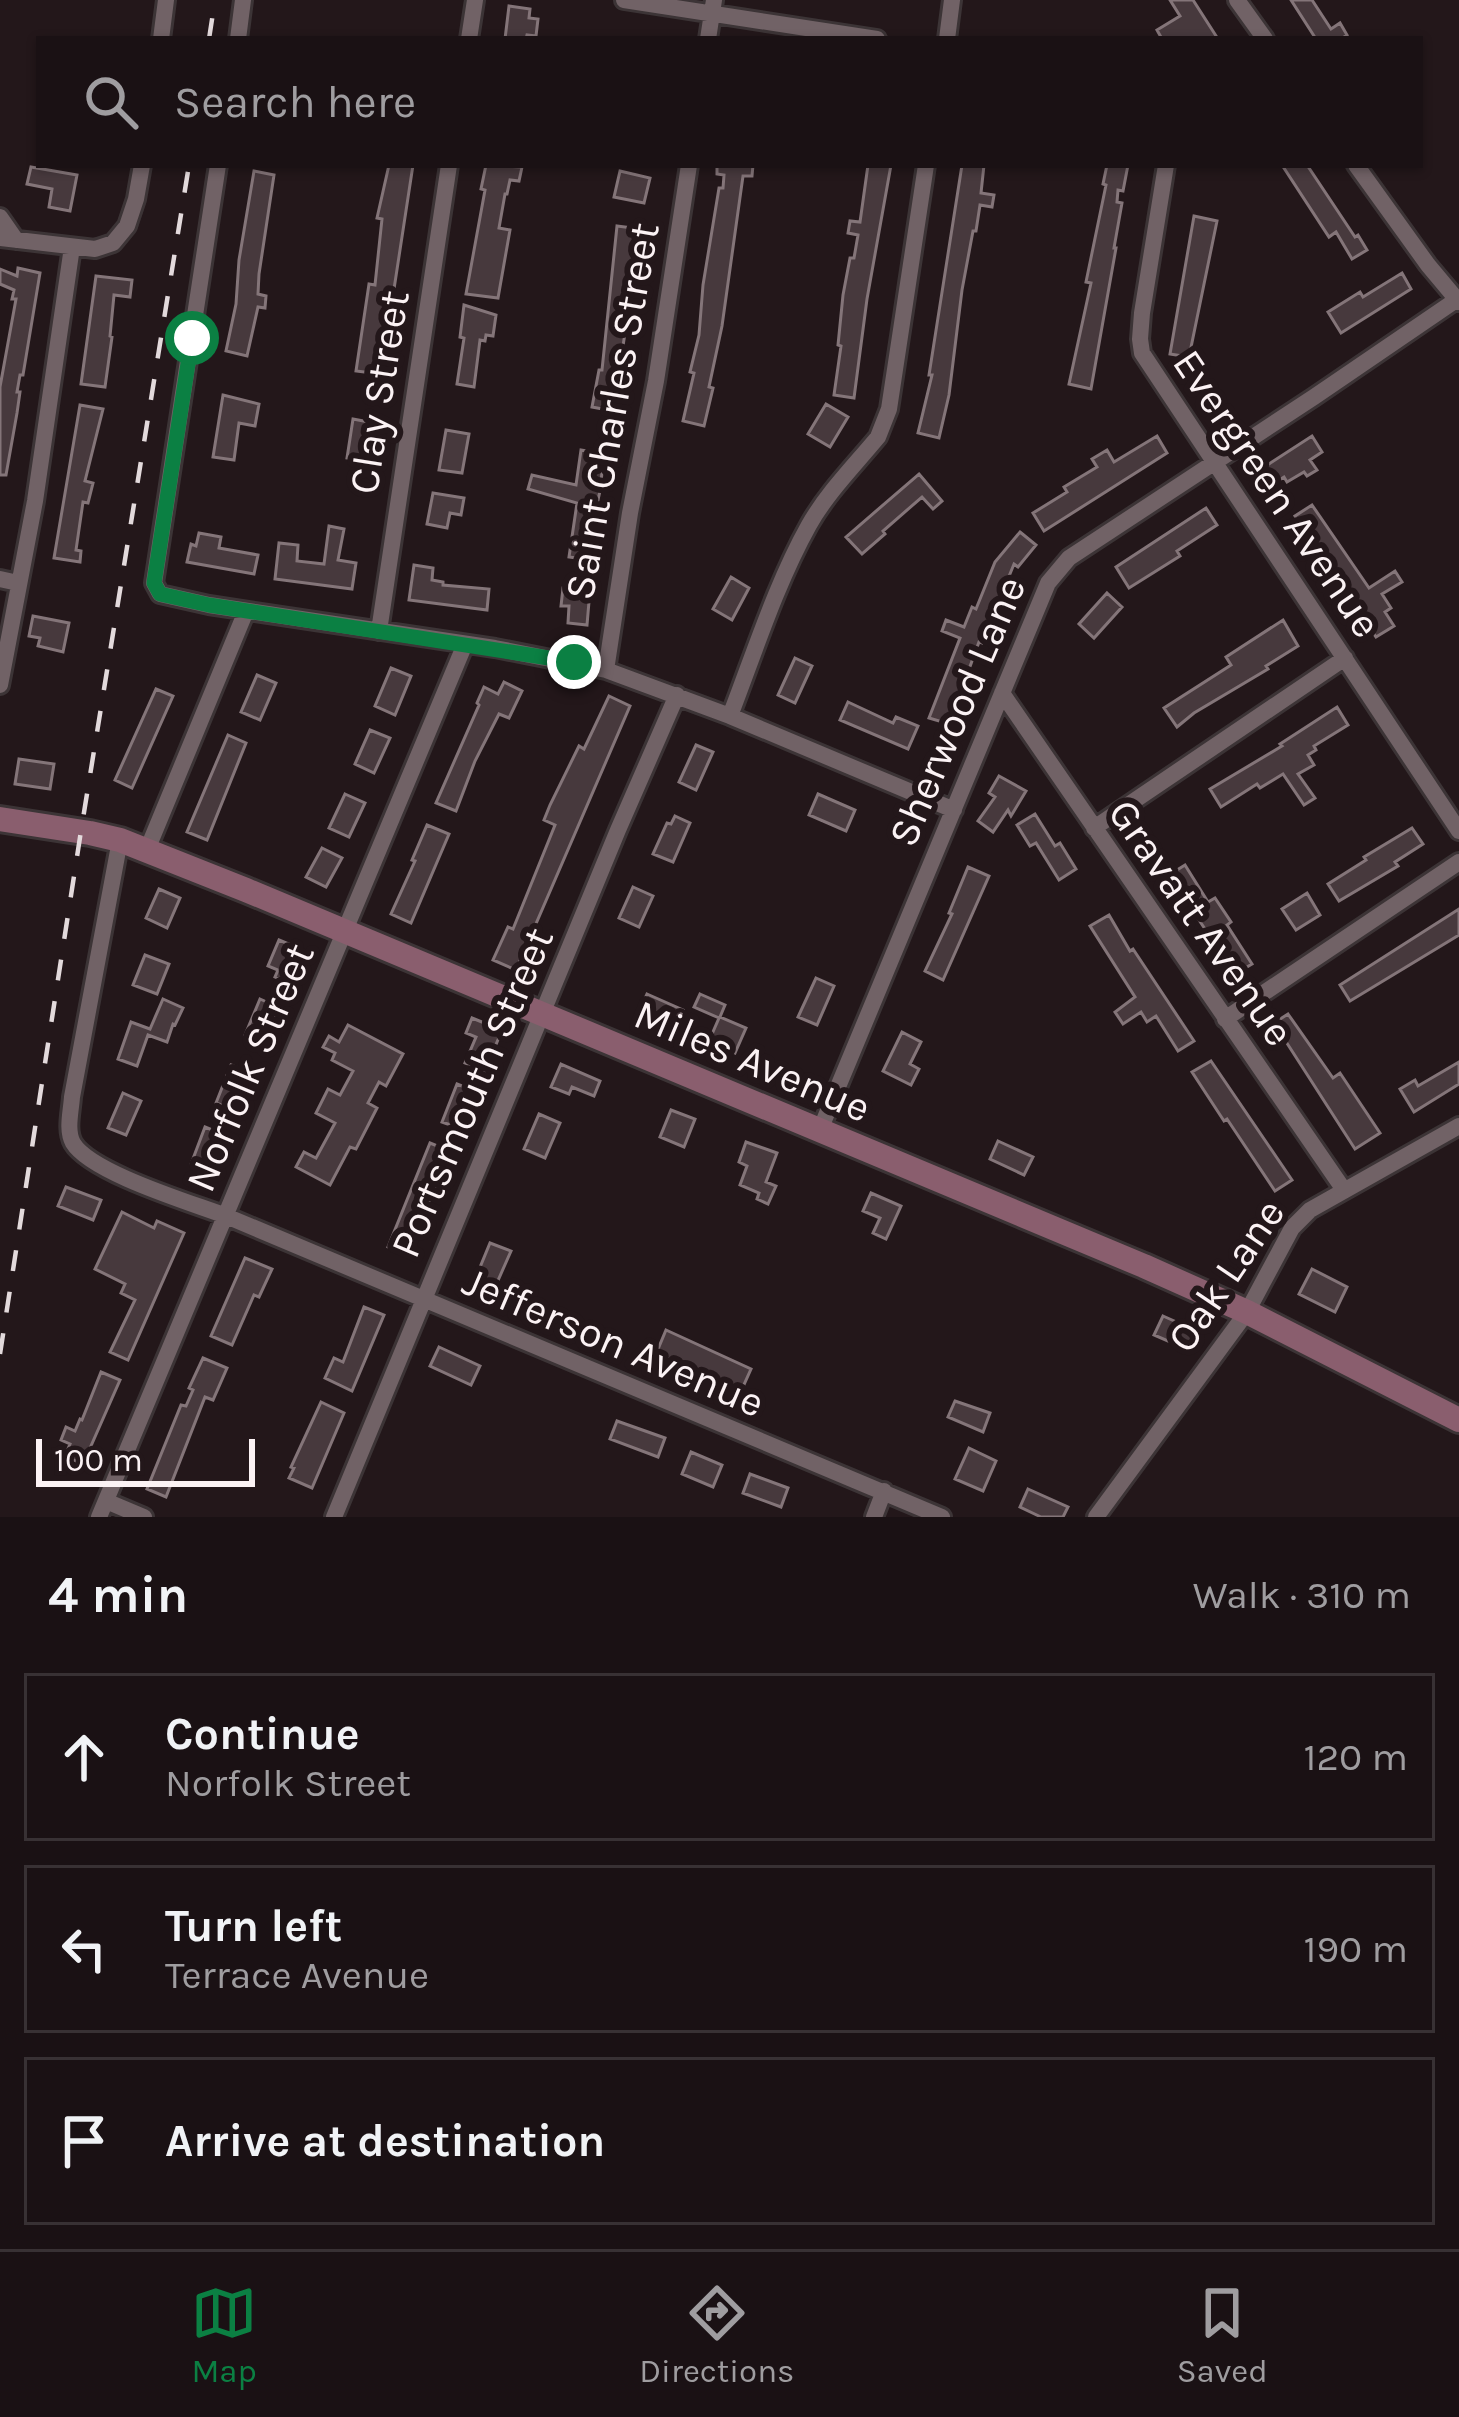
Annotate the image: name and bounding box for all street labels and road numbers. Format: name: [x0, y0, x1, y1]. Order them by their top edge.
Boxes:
street label: Saint Charles Street: [554, 219, 670, 604]
street label: Clay Street: [338, 287, 420, 498]
street label: Evergreen Avenue: [1162, 340, 1392, 647]
street label: Sherwood Lane: [878, 569, 1036, 854]
street label: Gravatt Avenue: [1098, 790, 1305, 1055]
street label: Portsmouth Street: [380, 920, 564, 1265]
street label: Norfolk Street: [175, 936, 325, 1199]
street label: Miles Avenue: [627, 989, 878, 1133]
street label: Oak Lane: [1157, 1190, 1295, 1361]
street label: Jefferson Avenue: [455, 1256, 772, 1428]

